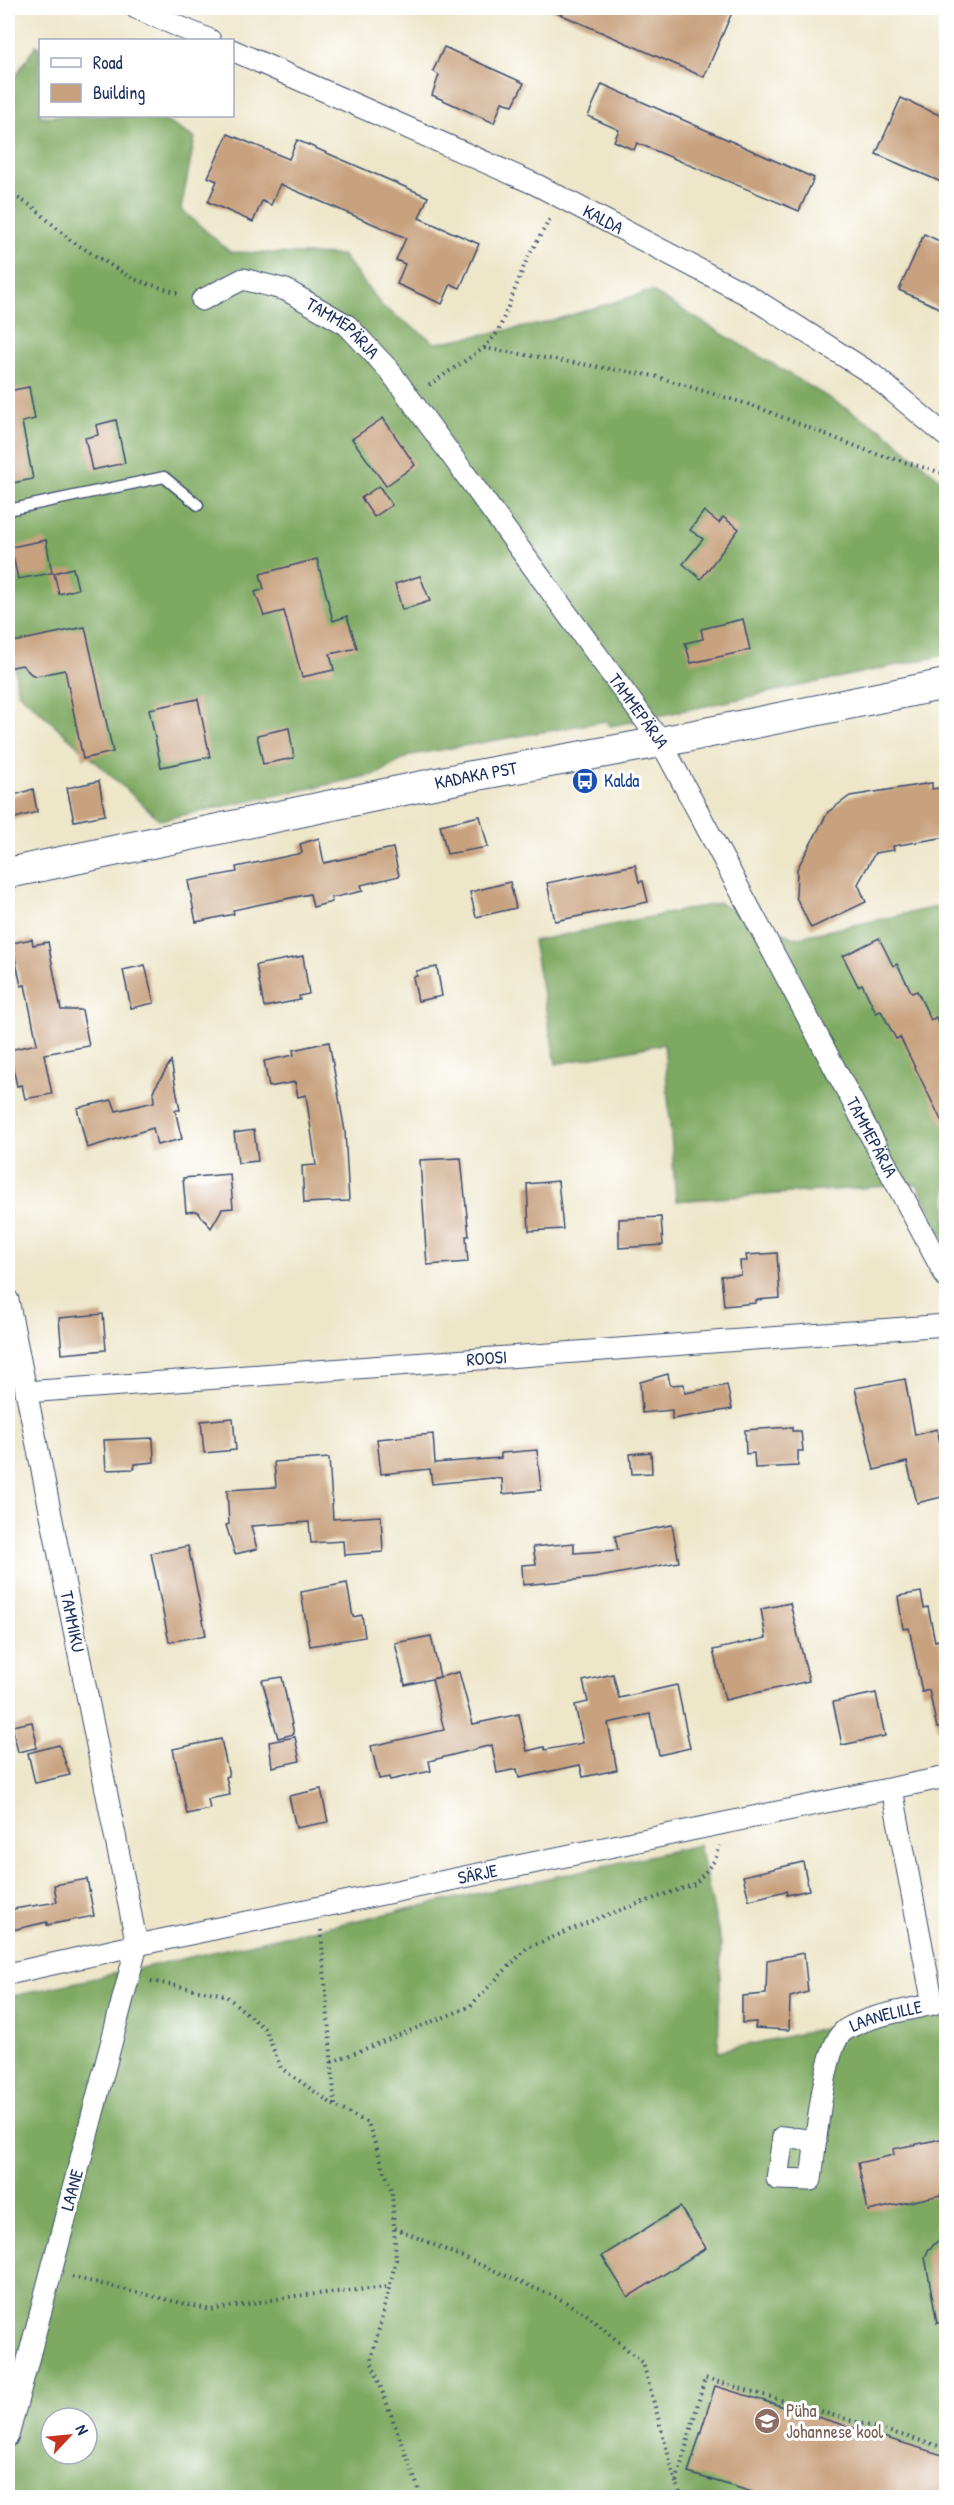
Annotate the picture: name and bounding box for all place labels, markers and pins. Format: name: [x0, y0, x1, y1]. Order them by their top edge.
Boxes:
bus stop icon: Kalda: [570, 766, 600, 796]
place label: Kalda: [604, 768, 639, 793]
place label: Püha Johannese kool: [786, 2398, 883, 2444]
school or university icon: Püha Johannese kool: [752, 2406, 782, 2436]

